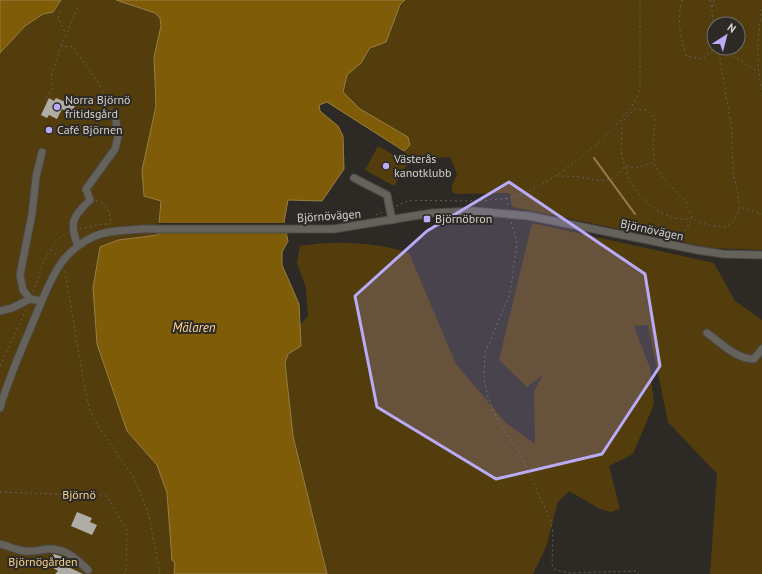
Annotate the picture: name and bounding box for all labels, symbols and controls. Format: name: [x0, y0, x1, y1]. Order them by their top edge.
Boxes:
north arrow: [706, 16, 746, 56]
text: N: [725, 20, 739, 36]
place label: Norra Björnö fritidsgård: [65, 92, 131, 121]
marker: Norra Björnö fritidsgård: [52, 102, 62, 112]
place label: Café Björnen: [57, 122, 123, 137]
marker: Café Björnen: [44, 125, 54, 135]
place label: Västerås kanotklubb: [393, 151, 451, 180]
marker: Västerås kanotklubb: [381, 161, 391, 171]
street label: Björnövägen: [296, 206, 362, 225]
place label: Björnöbron: [435, 211, 492, 226]
marker: Björnöbron: [422, 214, 432, 224]
street label: Björnövägen: [619, 215, 685, 244]
water label: Mälaren: [172, 319, 216, 336]
park label: Björnö: [62, 487, 96, 502]
park label: Björnögården: [8, 554, 78, 569]

